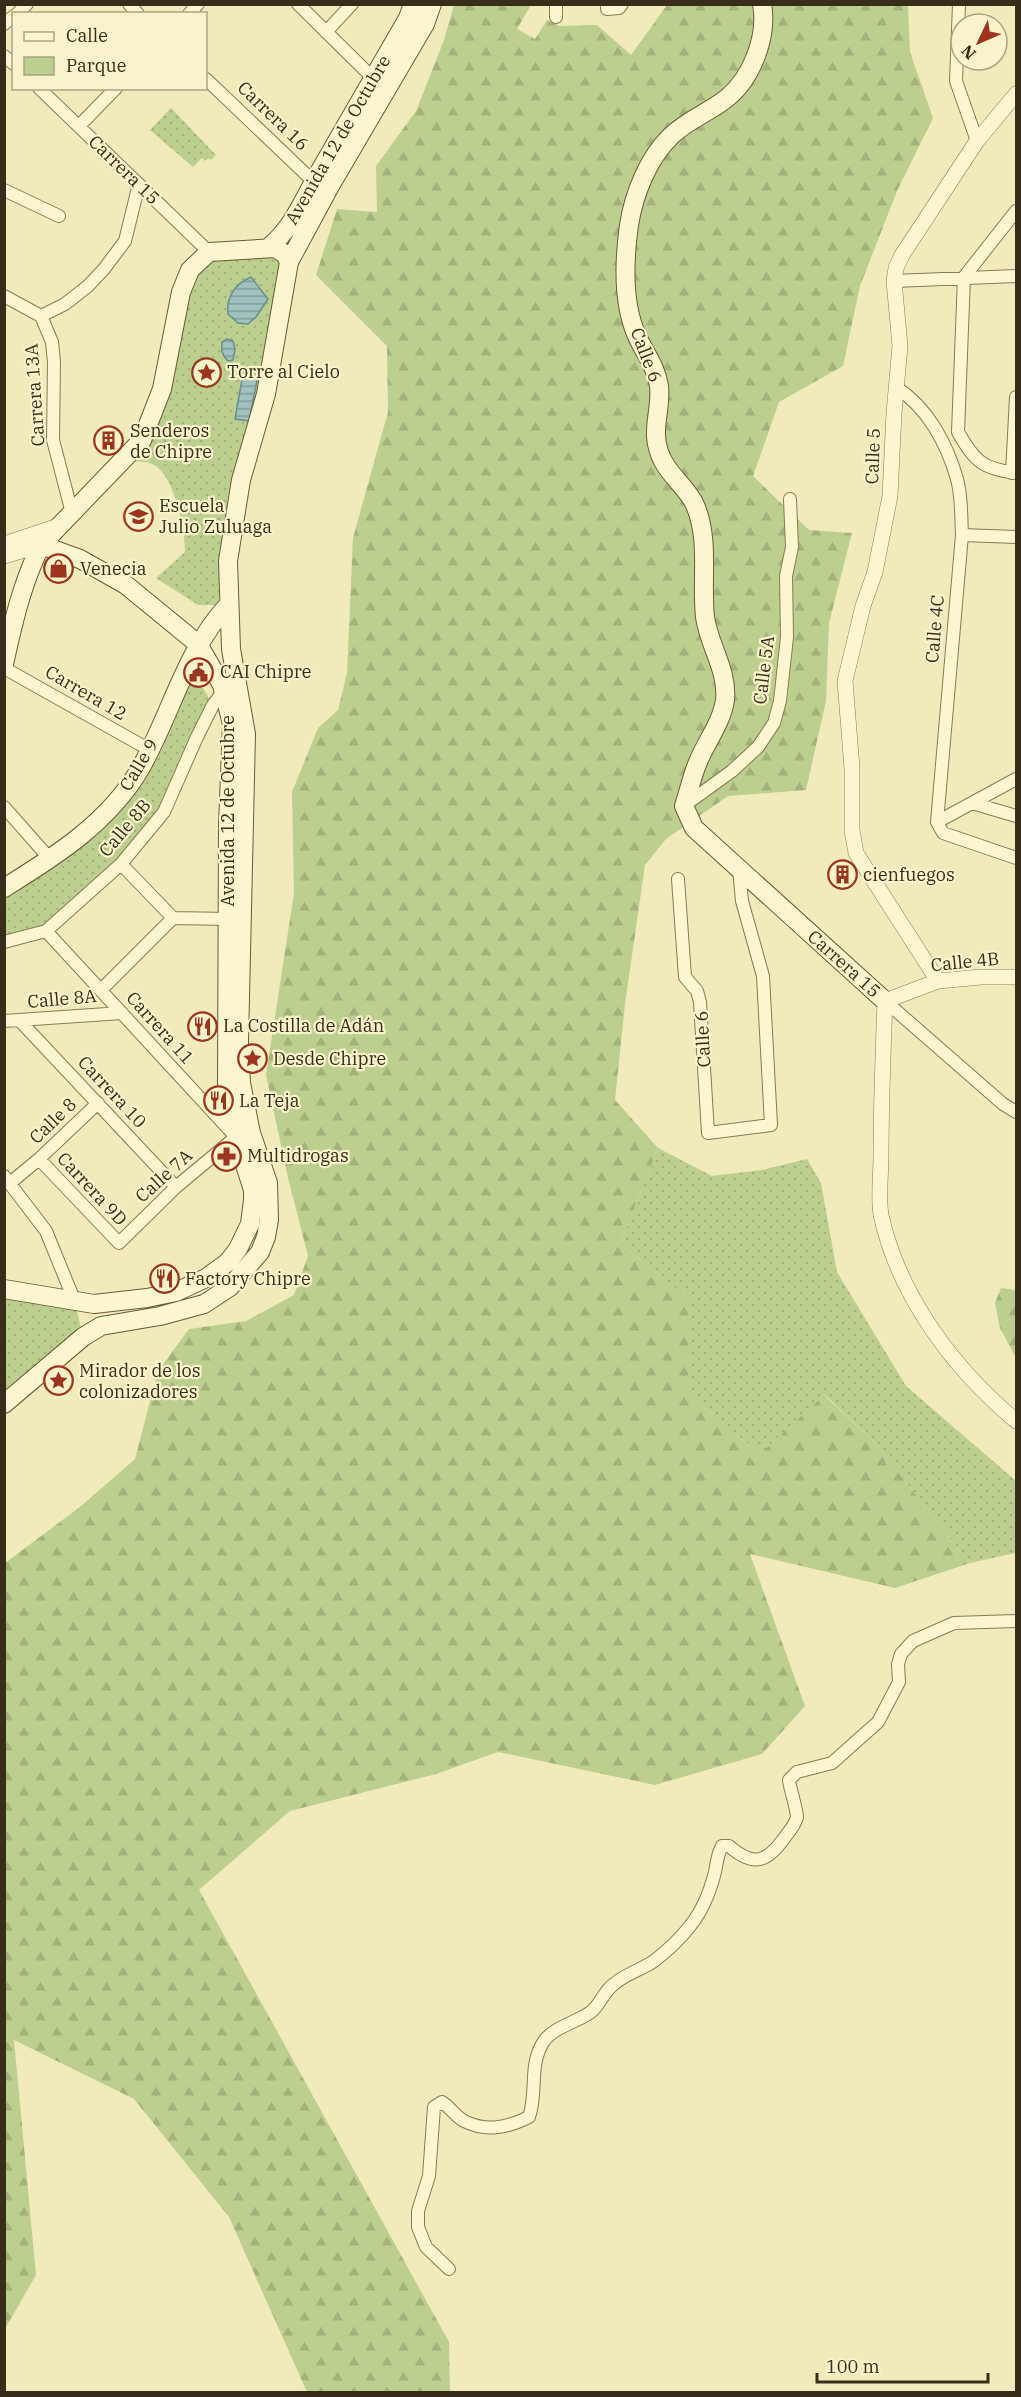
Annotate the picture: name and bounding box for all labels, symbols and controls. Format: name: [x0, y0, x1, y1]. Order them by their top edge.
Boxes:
legend: [12, 12, 207, 90]
north arrow: [949, 12, 1009, 72]
text: Calle: [66, 24, 108, 47]
text: N: [957, 41, 980, 64]
street label: Avenida 12 de Octubre: [280, 51, 395, 229]
text: Parque: [66, 54, 126, 77]
street label: Carrera 16: [233, 76, 314, 155]
street label: Carrera 15: [84, 130, 165, 209]
street label: Calle 6: [626, 324, 667, 385]
street label: Carrera 13A: [19, 342, 50, 447]
place icon: Torre al Cielo: [190, 356, 222, 388]
place label: Torre al Cielo: [227, 360, 340, 383]
place label: Senderos de Chipre: [130, 419, 212, 463]
building icon: Senderos de Chipre: [93, 425, 125, 457]
street label: Calle 5: [860, 427, 885, 485]
place label: Escuela Julio Zuluaga: [159, 494, 272, 538]
school or university icon: Escuela Julio Zuluaga: [122, 500, 154, 532]
shop icon: Venecia: [43, 553, 75, 585]
place label: Venecia: [80, 557, 147, 580]
street label: Calle 4C: [920, 594, 949, 664]
street label: Calle 5A: [748, 634, 779, 706]
public building icon: CAI Chipre: [183, 656, 215, 688]
street label: Carrera 12: [41, 660, 131, 725]
place label: CAI Chipre: [220, 660, 311, 683]
street label: Avenida 12 de Octubre: [216, 715, 239, 907]
street label: Calle 9: [114, 734, 163, 795]
street label: Calle 8B: [94, 794, 156, 861]
building icon: cienfuegos: [826, 859, 858, 891]
place label: cienfuegos: [863, 863, 955, 886]
street label: Carrera 15: [803, 925, 886, 1002]
street label: Calle 4B: [930, 946, 1000, 977]
street label: Calle 8A: [27, 984, 98, 1013]
street label: Carrera 11: [122, 986, 199, 1069]
restaurant icon: La Costilla de Adán: [186, 1010, 218, 1042]
street label: Calle 6: [690, 1010, 715, 1068]
place label: La Costilla de Adán: [223, 1014, 384, 1037]
place icon: Desde Chipre: [236, 1043, 268, 1075]
place label: Desde Chipre: [273, 1047, 386, 1070]
street label: Carrera 10: [73, 1051, 152, 1133]
restaurant icon: La Teja: [202, 1085, 234, 1117]
place label: La Teja: [239, 1089, 300, 1112]
street label: Calle 8: [24, 1093, 81, 1149]
pharmacy icon: Multidrogas: [210, 1140, 242, 1172]
street label: Calle 7A: [130, 1144, 198, 1207]
place label: Multidrogas: [247, 1144, 349, 1167]
street label: Carrera 9D: [52, 1147, 132, 1230]
restaurant icon: Factory Chipre: [148, 1263, 180, 1295]
place label: Factory Chipre: [185, 1267, 311, 1290]
place label: Mirador de los colonizadores: [79, 1359, 201, 1403]
place icon: Mirador de los colonizadores: [42, 1365, 74, 1397]
scale bar: [817, 2346, 988, 2384]
text: 100 m: [826, 2355, 880, 2378]

